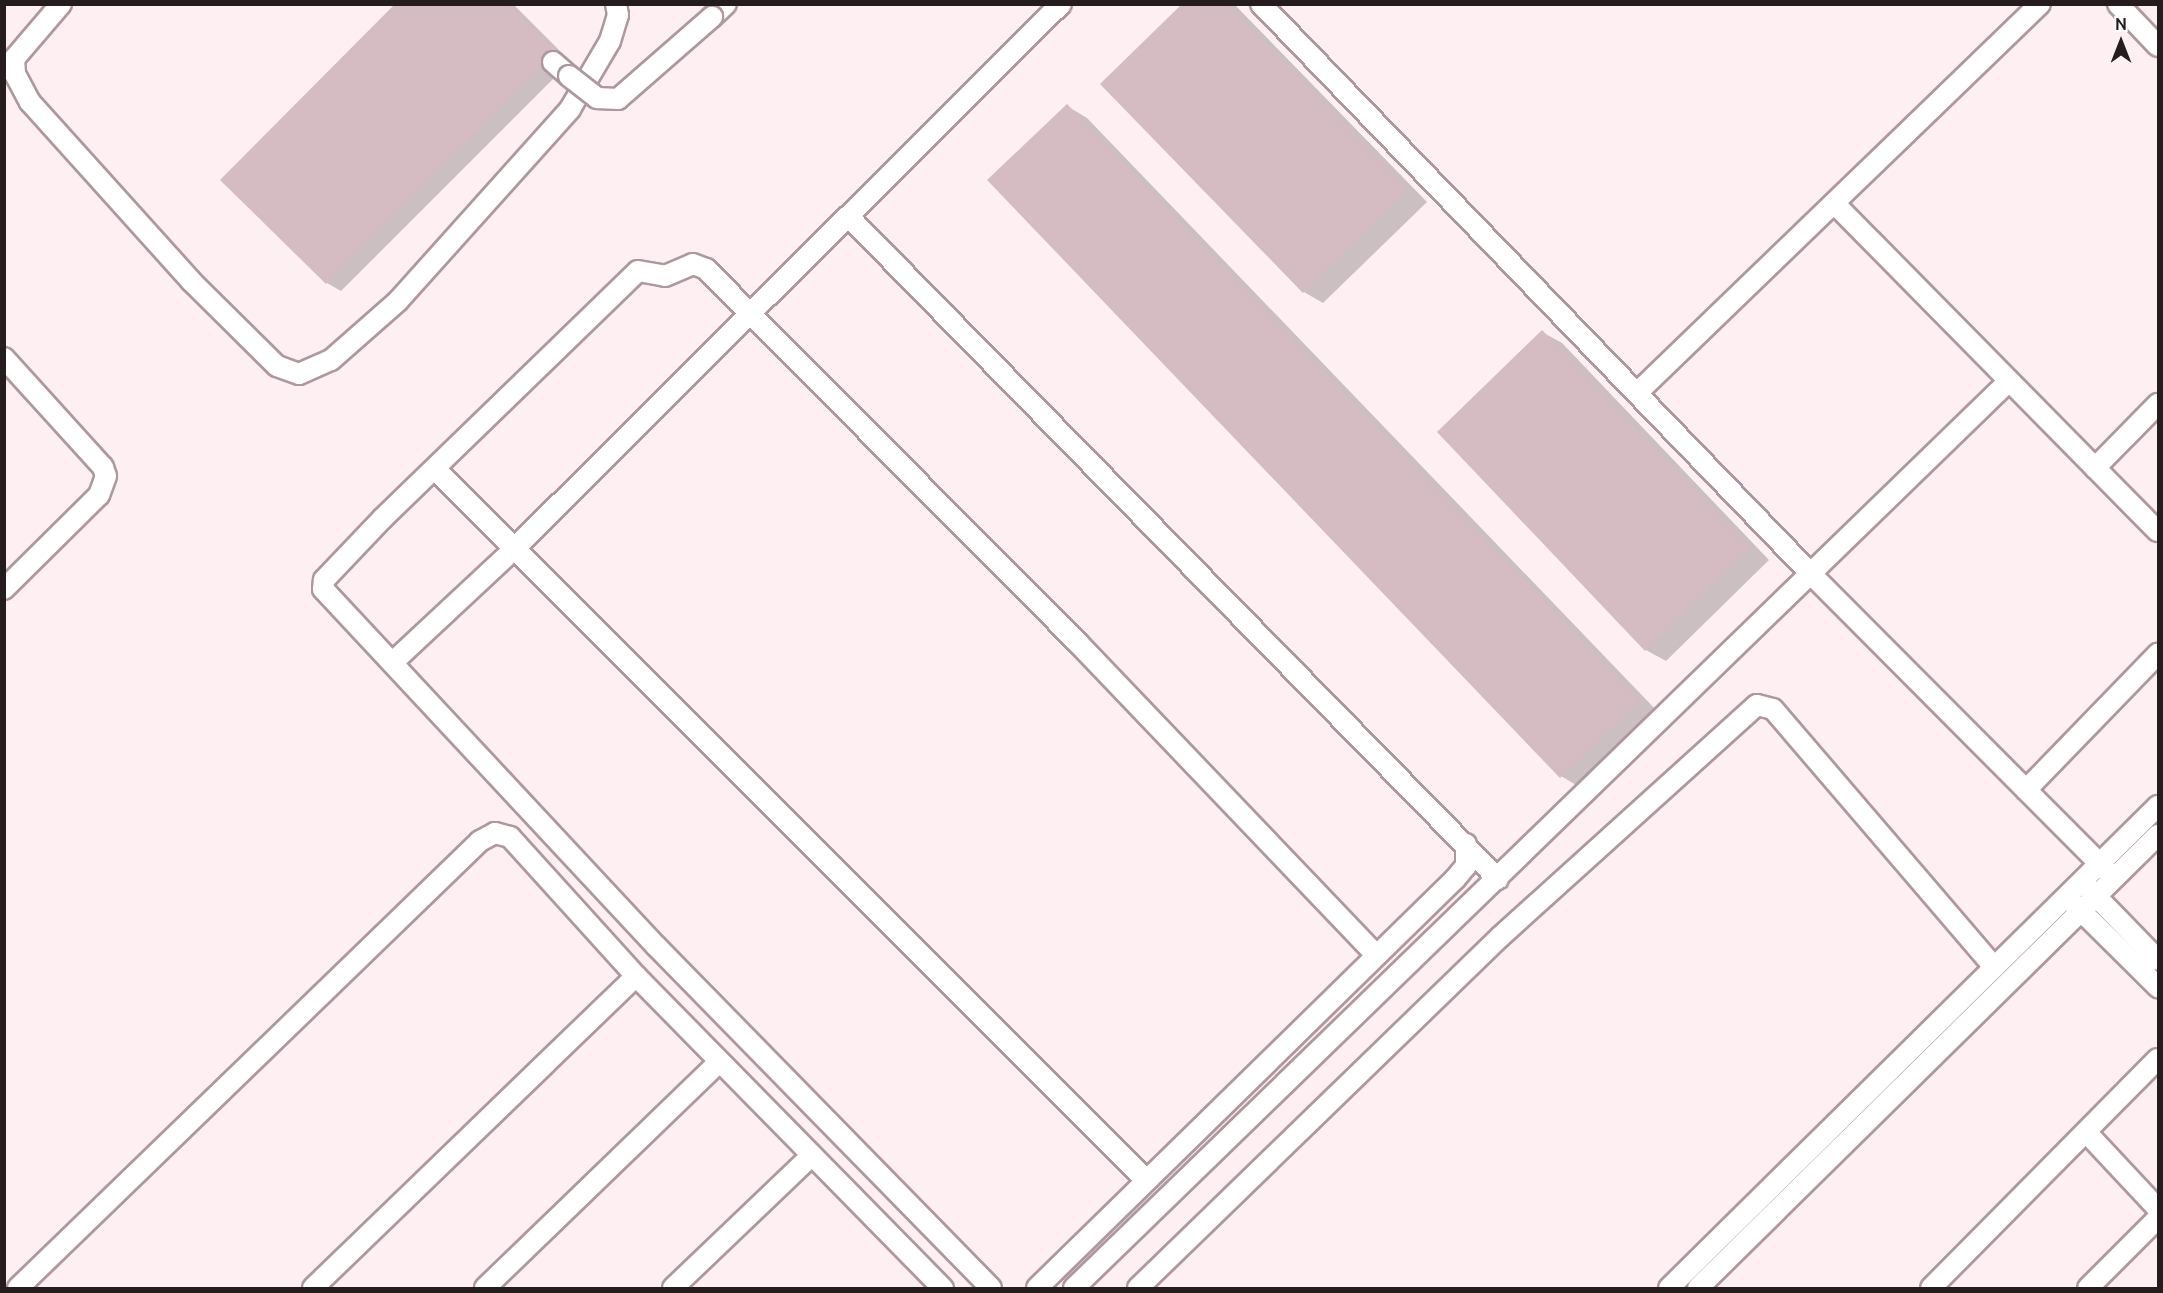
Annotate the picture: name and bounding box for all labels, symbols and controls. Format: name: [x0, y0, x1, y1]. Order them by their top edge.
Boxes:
north arrow: [2091, 12, 2151, 72]
text: N: [2115, 15, 2127, 33]

